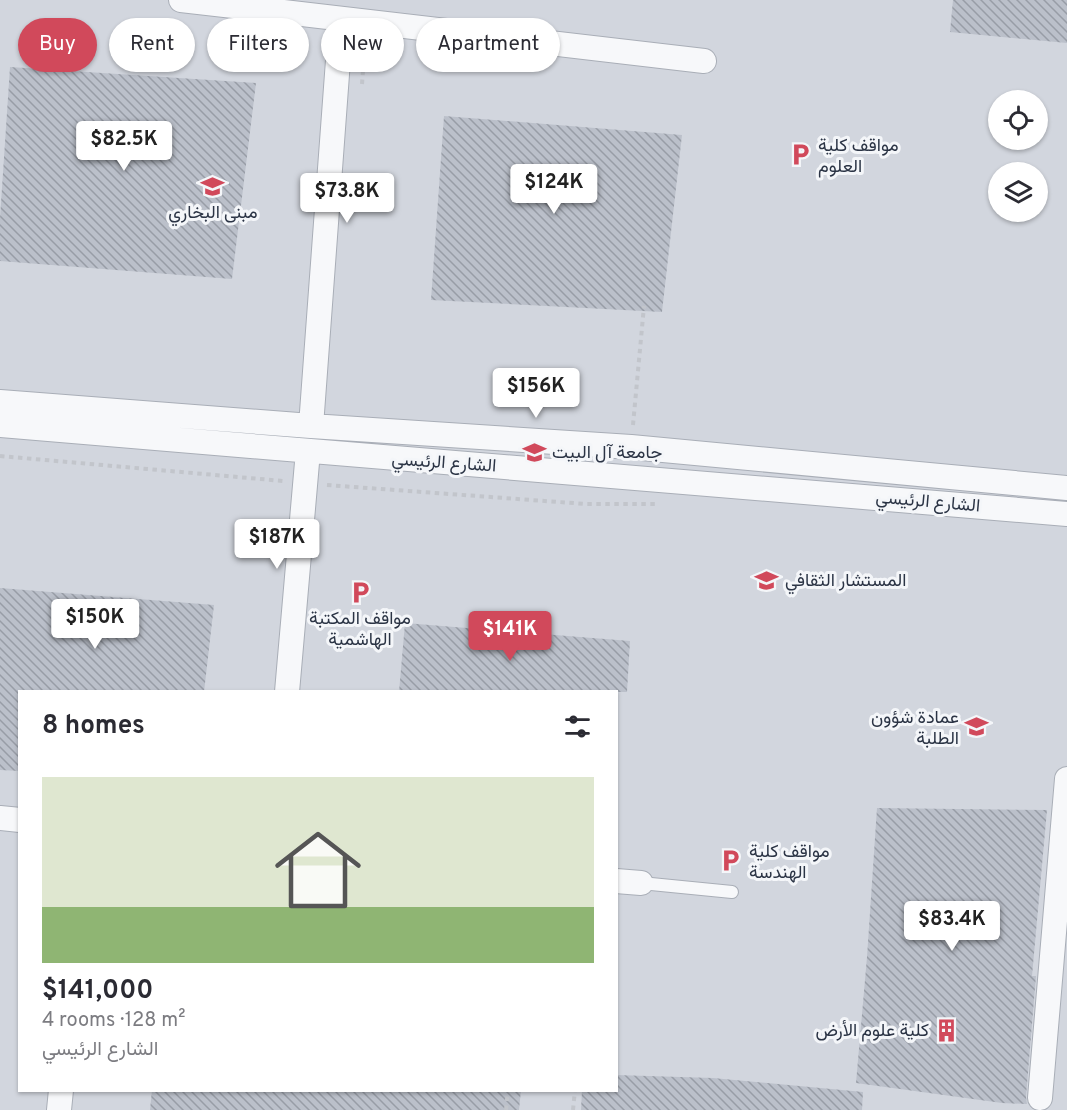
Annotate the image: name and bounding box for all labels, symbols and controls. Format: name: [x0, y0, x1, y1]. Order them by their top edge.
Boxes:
chip: Buy: [18, 18, 97, 72]
chip: Rent: [109, 18, 195, 72]
chip: Filters: [207, 18, 309, 72]
chip: New: [321, 18, 404, 72]
chip: Apartment: [416, 18, 560, 72]
map controls: [988, 90, 1048, 222]
button: locate: [988, 90, 1048, 150]
pin: $82.5K: [75, 121, 173, 172]
text: $82.5K: [90, 127, 158, 153]
place label: مواقف كلية العلوم: [818, 135, 899, 179]
parking icon: مواقف كلية العلوم: [787, 142, 813, 168]
button: layers: [988, 162, 1048, 222]
pin: $124K: [512, 164, 596, 215]
text: $124K: [524, 170, 584, 196]
school or university icon: مبنى البخاري: [200, 173, 226, 199]
pin: $73.8K: [298, 173, 396, 224]
text: $73.8K: [314, 179, 380, 205]
place label: مبنى البخاري: [168, 202, 258, 227]
pin: $156K: [494, 368, 578, 419]
text: $156K: [507, 374, 565, 400]
school or university icon: جامعة آل البيت: [521, 439, 547, 465]
place label: جامعة آل البيت: [552, 442, 662, 465]
street label: الشارع الرئيسي: [391, 448, 497, 481]
street label: الشارع الرئيسي: [874, 486, 981, 521]
pin: $187K: [235, 519, 319, 570]
text: $187K: [248, 525, 306, 551]
school or university icon: المستشار الثقافي: [754, 567, 780, 593]
place label: المستشار الثقافي: [785, 570, 906, 595]
parking icon: مواقف المكتبة الهاشمية: [347, 579, 373, 605]
pin: $150K: [53, 599, 137, 650]
text: $150K: [65, 605, 125, 631]
place label: مواقف المكتبة الهاشمية: [309, 608, 411, 652]
pin: $141K: [468, 611, 552, 662]
text: $141K: [482, 617, 538, 643]
place label: عمادة شؤون الطلبة: [871, 707, 959, 751]
text: 8 homes: [42, 710, 145, 743]
icon: filters: [561, 710, 594, 743]
school or university icon: عمادة شؤون الطلبة: [964, 714, 990, 740]
icon: home: [264, 816, 372, 924]
place label: مواقف كلية الهندسة: [749, 841, 830, 885]
parking icon: مواقف كلية الهندسة: [718, 848, 744, 874]
pin: $83.4K: [903, 901, 1001, 952]
text: $83.4K: [918, 907, 986, 933]
text: $141,000: [42, 975, 153, 1008]
text: 4 rooms · 128 m²: [42, 1008, 185, 1034]
building icon: كلية علوم الأرض: [934, 1017, 960, 1043]
place label: كلية علوم الأرض: [816, 1020, 929, 1043]
text: الشارع الرئيسي: [42, 1037, 158, 1063]

